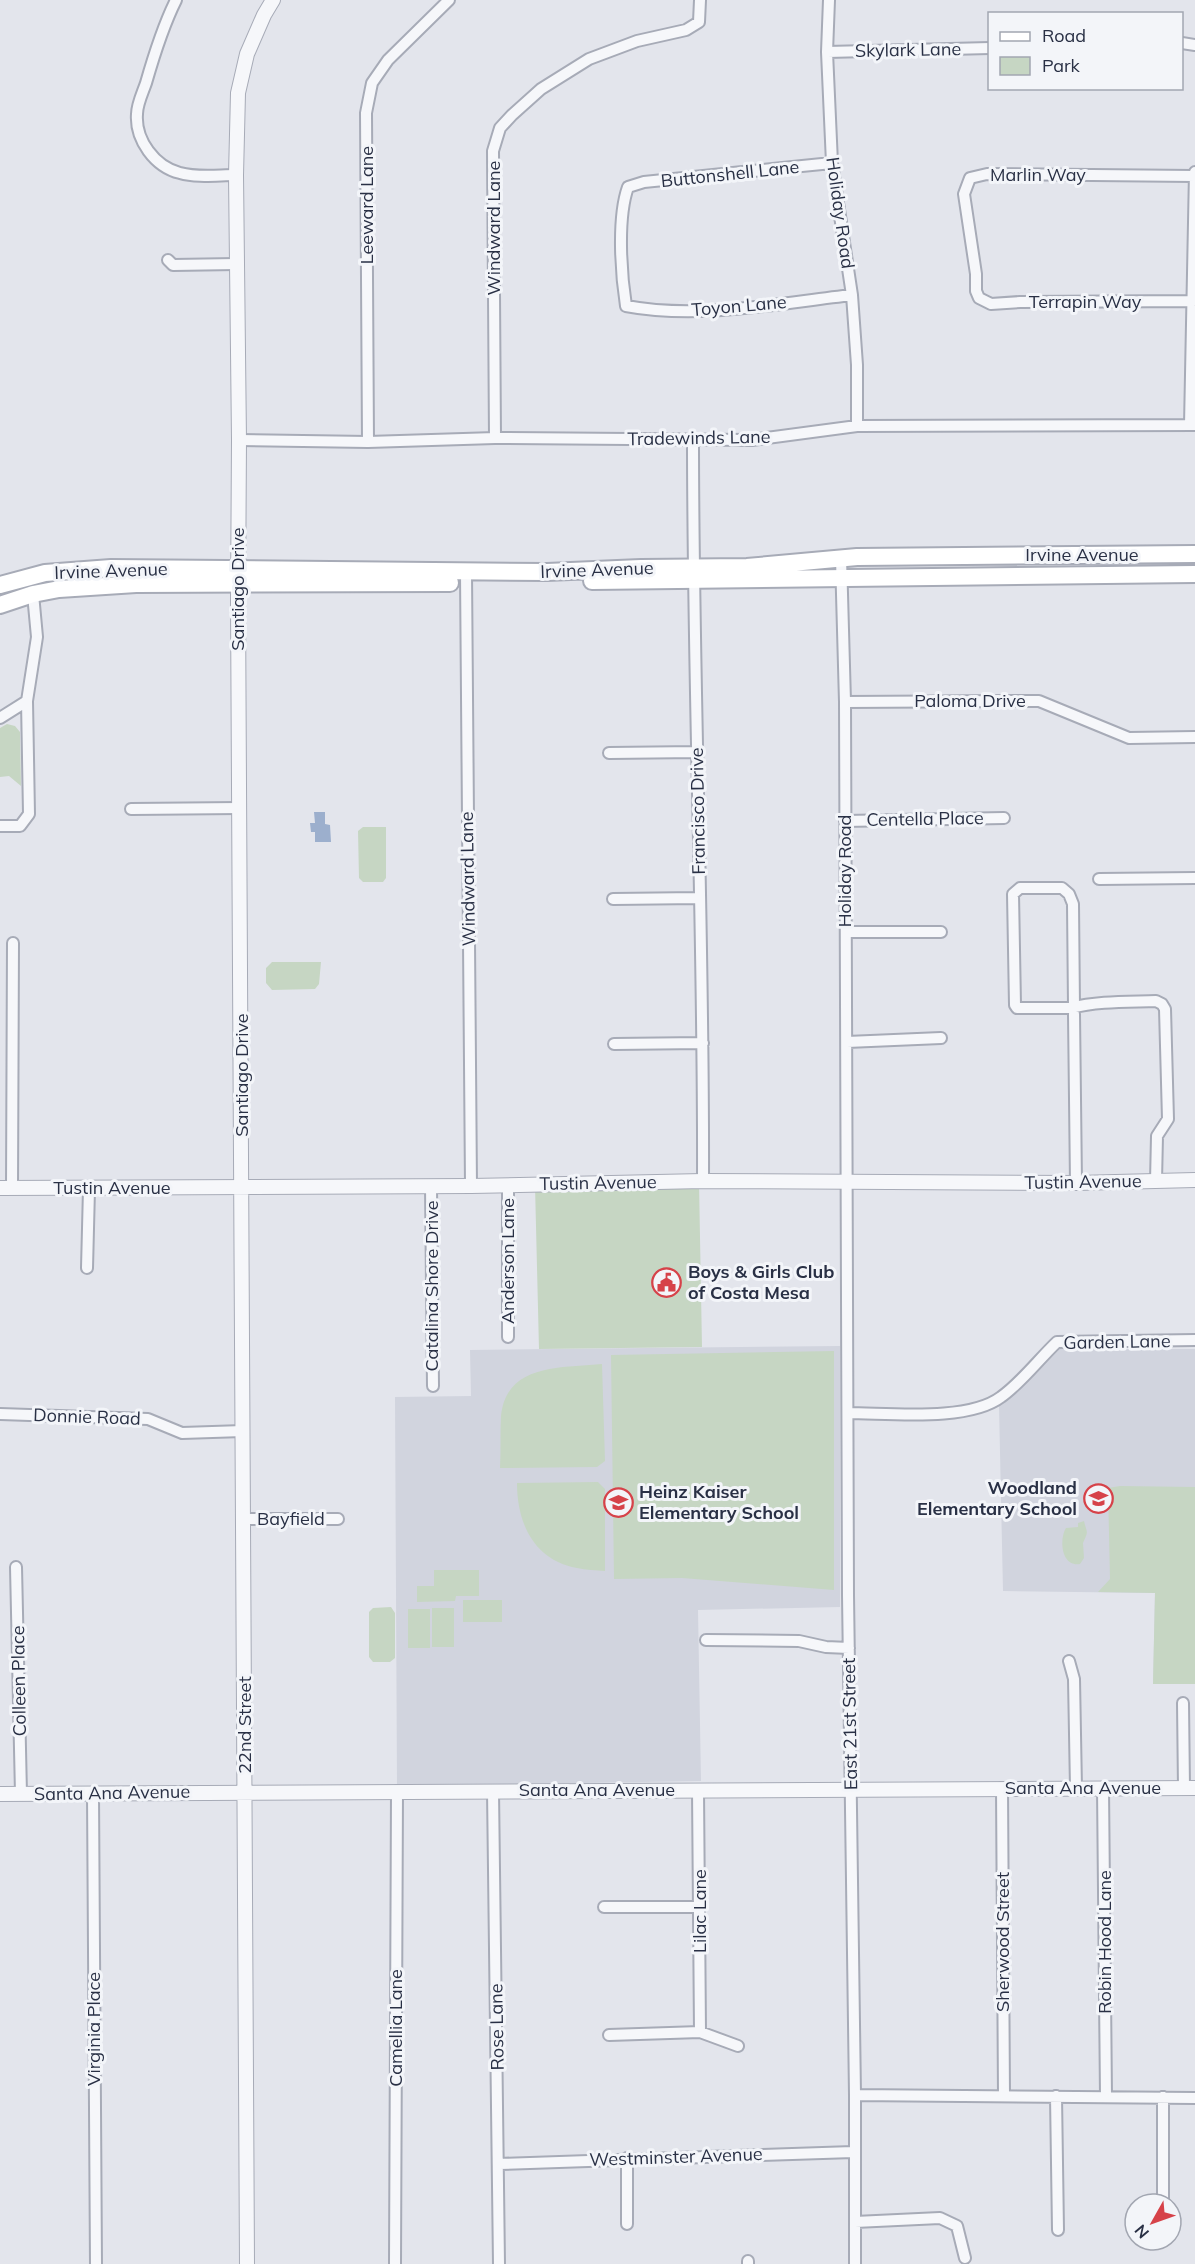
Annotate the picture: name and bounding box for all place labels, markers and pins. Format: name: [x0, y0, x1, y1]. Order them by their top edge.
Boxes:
place label: Boys & Girls Club of Costa Mesa: [688, 1260, 834, 1304]
public building icon: Boys & Girls Club of Costa Mesa: [651, 1266, 683, 1298]
place label: Woodland Elementary School: [917, 1476, 1077, 1520]
place label: Heinz Kaiser Elementary School: [639, 1480, 799, 1524]
school or university icon: Woodland Elementary School: [1082, 1482, 1114, 1514]
school or university icon: Heinz Kaiser Elementary School: [602, 1486, 634, 1518]

